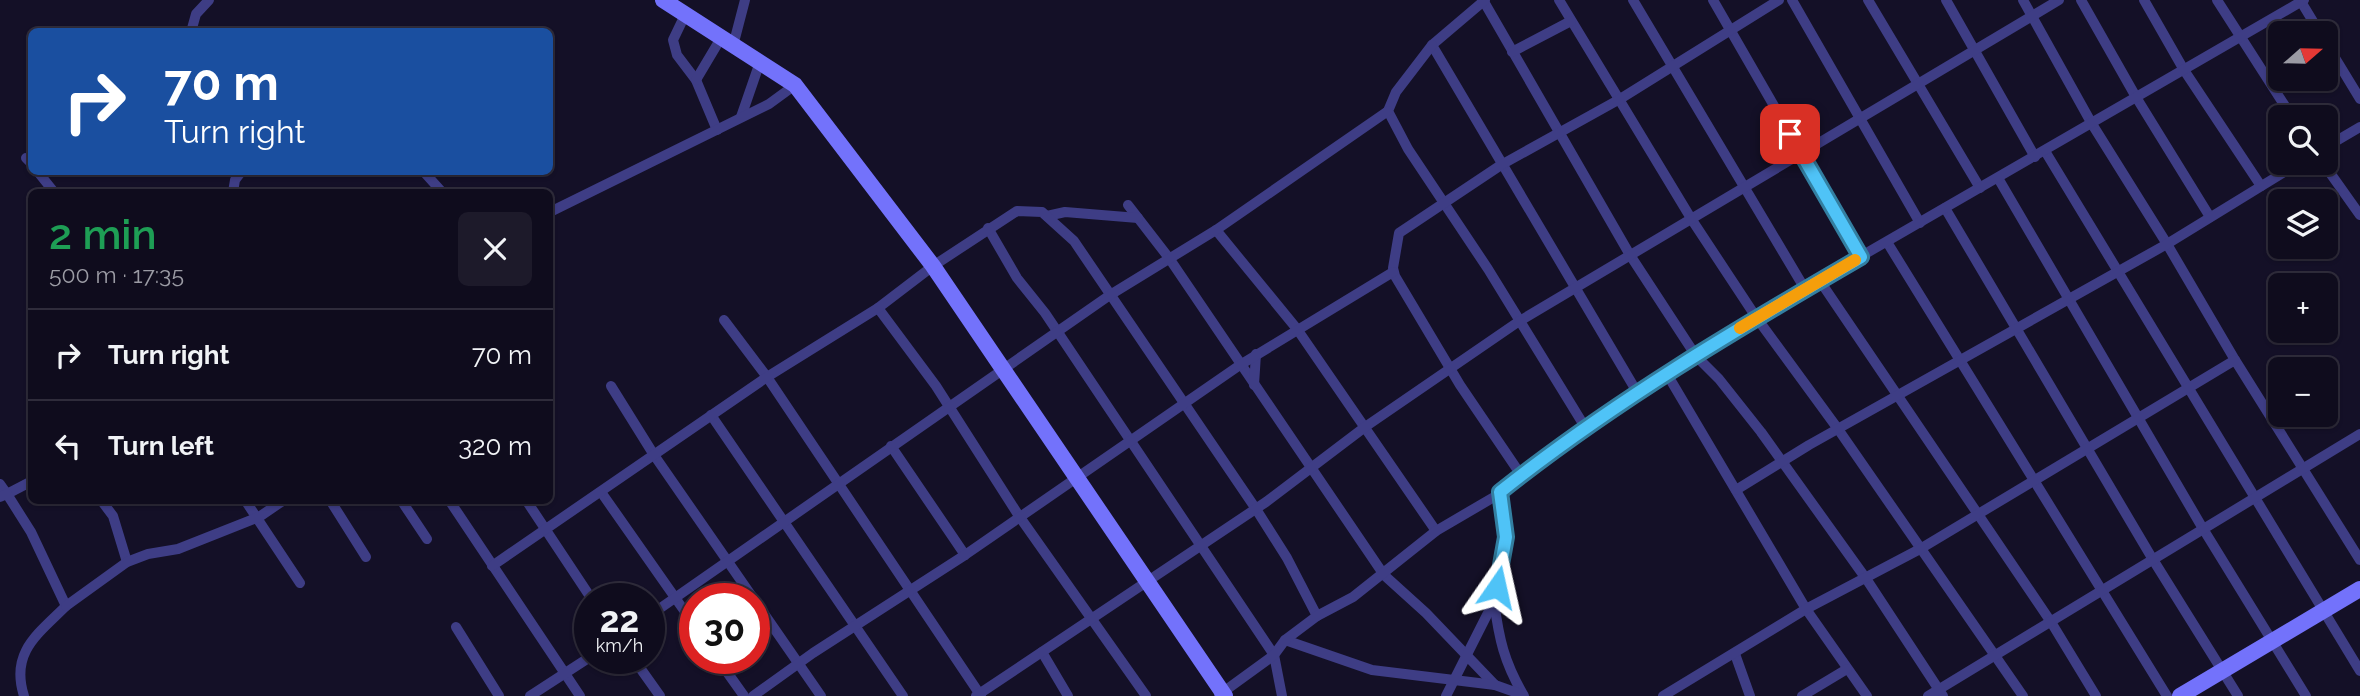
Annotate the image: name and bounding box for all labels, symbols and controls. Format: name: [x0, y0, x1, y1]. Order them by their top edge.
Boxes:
north arrow: [2268, 21, 2338, 91]
map controls: [2268, 21, 2338, 427]
text: 70 m: [164, 54, 279, 111]
icon: right: [49, 56, 140, 147]
pin: [1760, 104, 1820, 164]
button: search: [2268, 105, 2338, 175]
text: Turn right: [164, 113, 305, 150]
icon: arrive: [1771, 115, 1809, 153]
button: layers: [2268, 189, 2338, 259]
text: 2 min: [49, 210, 157, 259]
button: close: [458, 212, 532, 286]
text: 500 m · 17:35: [49, 261, 184, 288]
button: +: [2268, 273, 2338, 343]
icon: right: [49, 336, 87, 374]
text: Turn right: [108, 340, 229, 370]
text: 70 m: [472, 340, 532, 370]
button: −: [2268, 357, 2338, 427]
icon: left: [49, 427, 87, 465]
text: Turn left: [108, 431, 214, 461]
text: 320 m: [458, 431, 532, 461]
position arrow: [1460, 550, 1534, 624]
speed limit sign: 30: [679, 583, 770, 674]
text: 22: [600, 599, 639, 640]
text: km/h: [596, 635, 643, 656]

